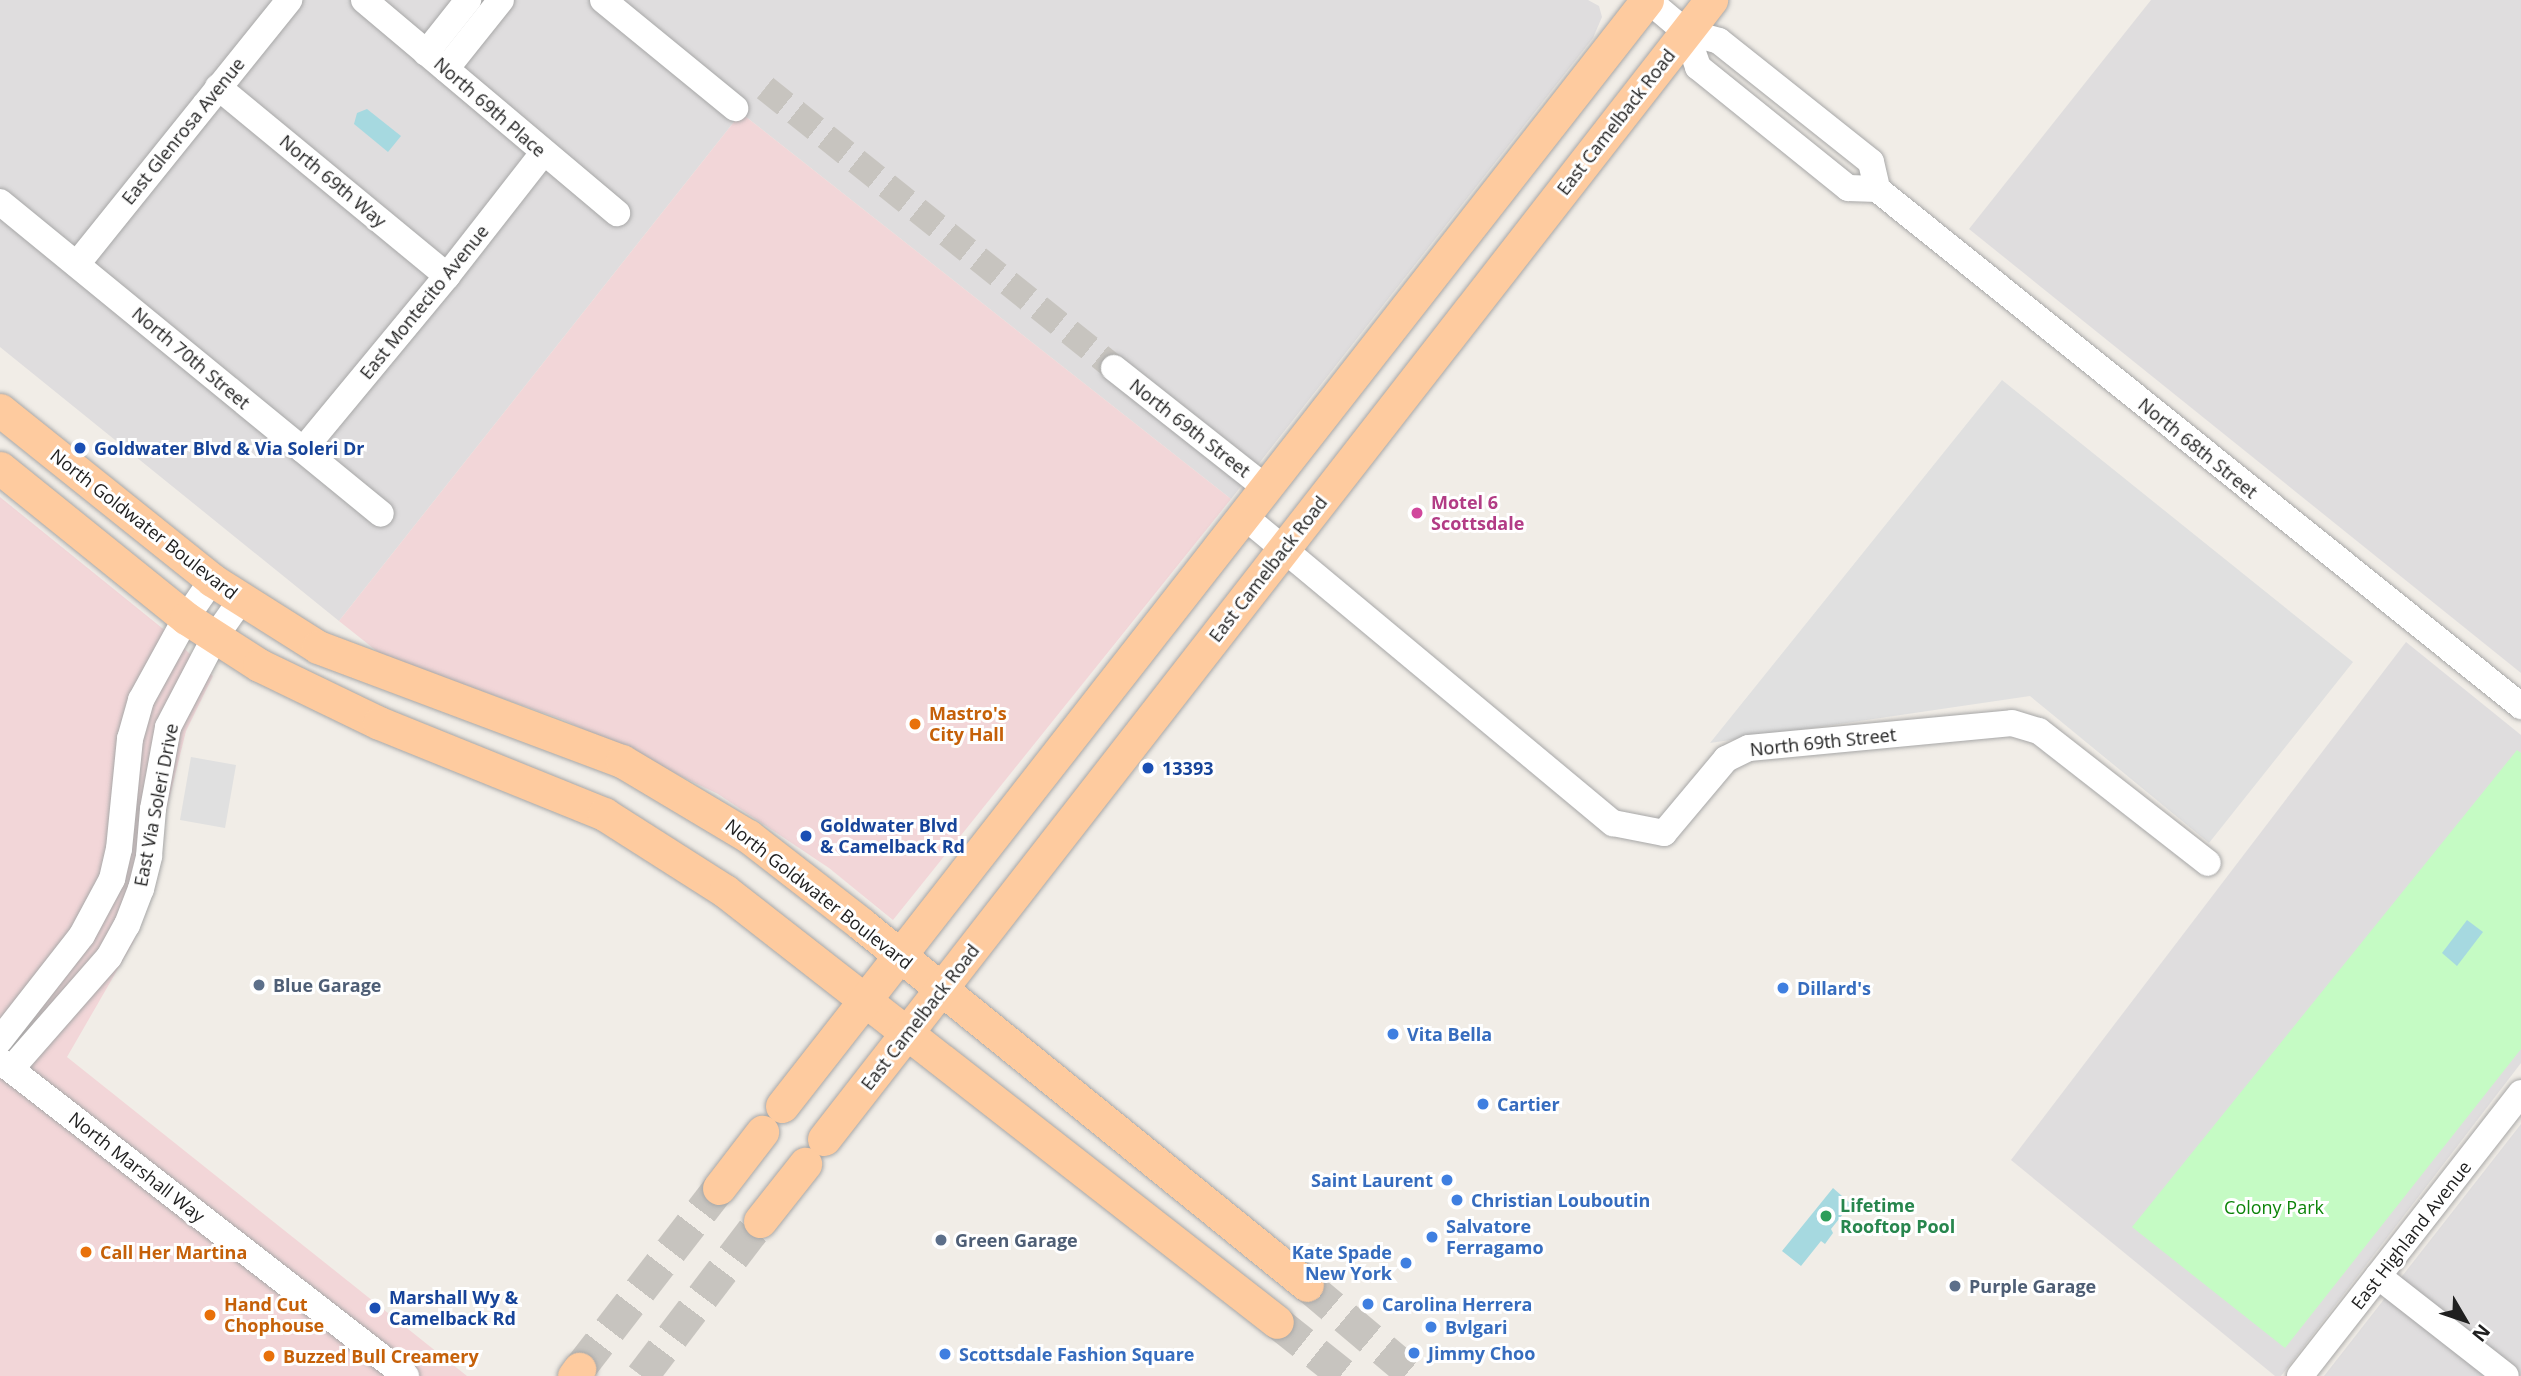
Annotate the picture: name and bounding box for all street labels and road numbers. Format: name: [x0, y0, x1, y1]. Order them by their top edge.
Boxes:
street label: East Camelback Road: [1552, 45, 1680, 199]
street label: East Glenrosa Avenue: [117, 53, 249, 209]
street label: North 69th Place: [430, 53, 550, 161]
street label: North 69th Way: [275, 130, 391, 232]
street label: East Montecito Avenue: [355, 221, 493, 383]
street label: North 70th Street: [128, 303, 254, 413]
street label: North 69th Street: [1125, 374, 1255, 482]
street label: North 68th Street: [2134, 393, 2262, 503]
street label: North Goldwater Boulevard: [46, 444, 242, 604]
street label: East Camelback Road: [1204, 492, 1332, 646]
street label: East Via Soleri Drive: [130, 722, 182, 888]
street label: North 69th Street: [1749, 724, 1897, 760]
street label: North Goldwater Boulevard: [721, 814, 917, 974]
street label: East Camelback Road: [856, 940, 984, 1094]
street label: North Marshall Way: [65, 1107, 209, 1227]
street label: East Highland Avenue: [2346, 1157, 2476, 1313]

